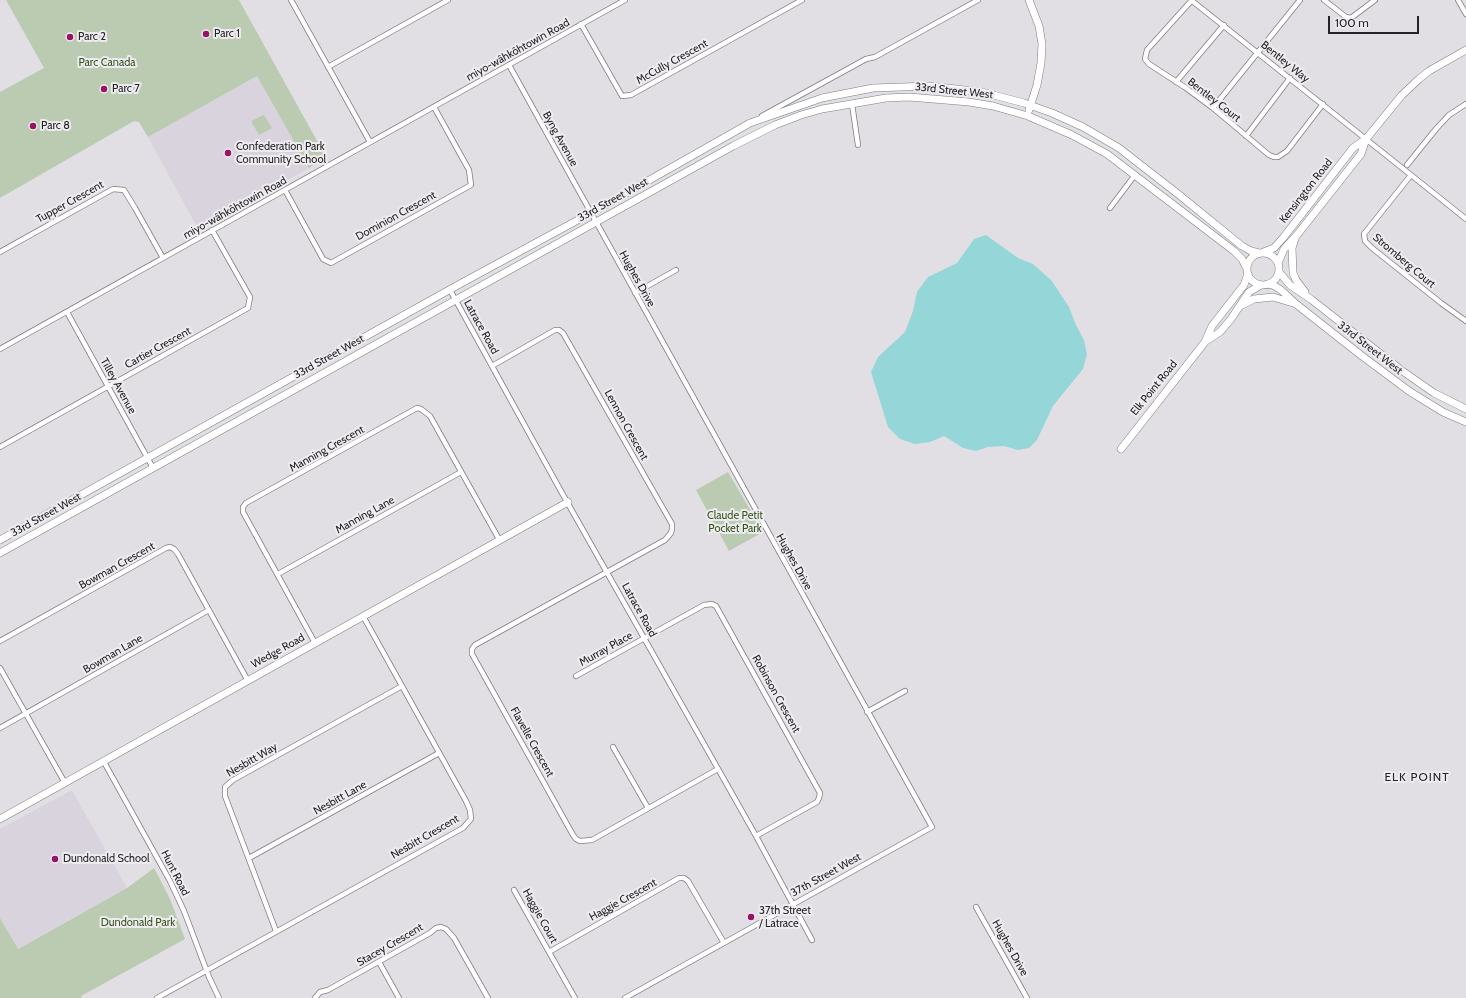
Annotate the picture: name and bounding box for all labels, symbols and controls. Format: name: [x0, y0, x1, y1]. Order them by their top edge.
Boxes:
scale bar: [1330, 8, 1421, 34]
text: 100 m: [1335, 15, 1369, 30]
street label: miyo-wâhkôhtowin Road: [464, 16, 572, 84]
place label: Parc 1: [214, 27, 240, 41]
marker: Parc 1: [201, 29, 211, 39]
place label: Parc 2: [78, 30, 106, 44]
marker: Parc 2: [65, 32, 75, 42]
street label: McCully Crescent: [634, 37, 710, 87]
street label: Bentley Way: [1258, 38, 1312, 86]
park label: Parc Canada: [78, 56, 136, 70]
street label: Bentley Court: [1185, 75, 1243, 125]
street label: 33rd Street West: [914, 80, 994, 102]
place label: Parc 7: [112, 82, 140, 96]
marker: Parc 7: [99, 84, 109, 94]
street label: Byng Avenue: [539, 109, 581, 169]
place label: Parc 8: [41, 119, 70, 133]
marker: Parc 8: [28, 121, 38, 131]
place label: Confederation Park Community School: [236, 140, 326, 166]
marker: Confederation Park Community School: [223, 148, 233, 158]
street label: Kensington Road: [1277, 156, 1335, 226]
street label: miyo-wâhkôhtowin Road: [181, 174, 289, 242]
street label: 33rd Street West: [576, 175, 650, 225]
street label: Tupper Crescent: [34, 178, 106, 226]
street label: Dominion Crescent: [354, 188, 438, 244]
street label: Stromberg Court: [1370, 231, 1438, 291]
street label: Hughes Drive: [616, 249, 658, 309]
street label: Latrace Road: [461, 298, 501, 356]
street label: 33rd Street West: [1335, 319, 1405, 377]
street label: Cartier Crescent: [123, 324, 193, 372]
street label: 33rd Street West: [292, 332, 366, 382]
street label: Tilley Avenue: [97, 356, 139, 416]
street label: Elk Point Road: [1128, 358, 1180, 418]
street label: Lennon Crescent: [601, 387, 651, 463]
street label: Manning Crescent: [287, 423, 367, 475]
street label: 33rd Street West: [9, 490, 83, 540]
street label: Manning Lane: [333, 493, 397, 537]
park label: Claude Petit Pocket Park: [707, 509, 763, 535]
street label: Hughes Drive: [773, 532, 815, 592]
street label: Bowman Crescent: [77, 540, 157, 592]
street label: Latrace Road: [619, 581, 659, 639]
street label: Murray Place: [577, 629, 635, 669]
street label: Wedge Road: [249, 631, 307, 671]
street label: Bowman Lane: [81, 632, 145, 676]
street label: Robinson Crescent: [749, 653, 803, 735]
street label: Flavelle Crescent: [507, 705, 557, 779]
street label: Nesbitt Way: [224, 740, 280, 780]
district label: ELK POINT: [1384, 770, 1450, 784]
street label: Nesbitt Lane: [311, 778, 369, 818]
street label: Nesbitt Crescent: [389, 812, 461, 862]
street label: Hunt Road: [158, 848, 192, 898]
street label: 37th Street West: [789, 850, 863, 900]
place label: Dundonald School: [63, 852, 150, 866]
marker: Dundonald School: [50, 854, 60, 864]
street label: Haggie Crescent: [587, 876, 659, 924]
street label: Haggie Court: [520, 886, 560, 946]
place label: 37th Street / Latrace: [759, 904, 811, 930]
marker: 37th Street / Latrace: [746, 912, 756, 922]
park label: Dundonald Park: [101, 916, 175, 930]
street label: Hughes Drive: [989, 918, 1031, 978]
street label: Stacey Crescent: [355, 921, 425, 969]

